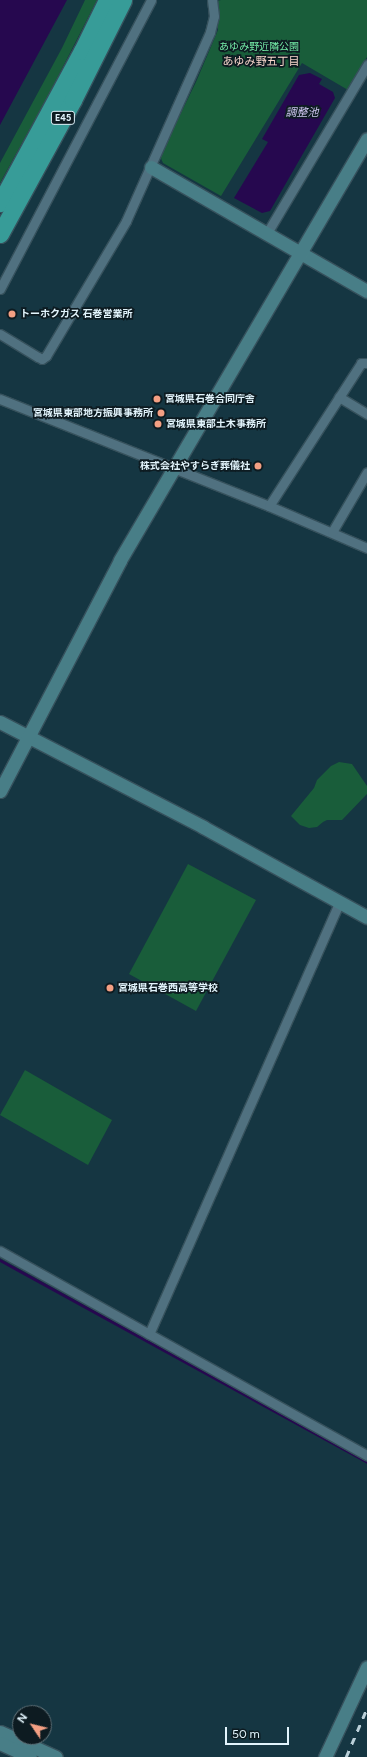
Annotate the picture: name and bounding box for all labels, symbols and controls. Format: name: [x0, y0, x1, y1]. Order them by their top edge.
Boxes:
park label: あゆみ野近隣公園: [219, 41, 299, 53]
district label: あゆみ野五丁目: [223, 55, 299, 69]
water label: 調整池: [286, 106, 318, 120]
road number: E45: [50, 111, 76, 125]
place label: トーホクガス 石巻営業所: [20, 308, 132, 320]
marker: トーホクガス 石巻営業所: [7, 309, 17, 319]
place label: 宮城県石巻合同庁舎: [165, 393, 255, 405]
marker: 宮城県石巻合同庁舎: [152, 394, 162, 404]
place label: 宮城県東部地方振興事務所: [33, 407, 153, 419]
marker: 宮城県東部地方振興事務所: [156, 408, 166, 418]
place label: 宮城県東部土木事務所: [166, 418, 266, 430]
marker: 宮城県東部土木事務所: [153, 419, 163, 429]
place label: 株式会社やすらぎ葬儀社: [140, 460, 250, 472]
marker: 株式会社やすらぎ葬儀社: [253, 461, 263, 471]
place label: 宮城県石巻西高等学校: [118, 982, 218, 994]
marker: 宮城県石巻西高等学校: [105, 983, 115, 993]
north arrow: [12, 1705, 52, 1745]
text: N: [15, 1711, 30, 1726]
scale bar: [227, 1719, 291, 1745]
text: 50 m: [232, 1727, 260, 1741]

